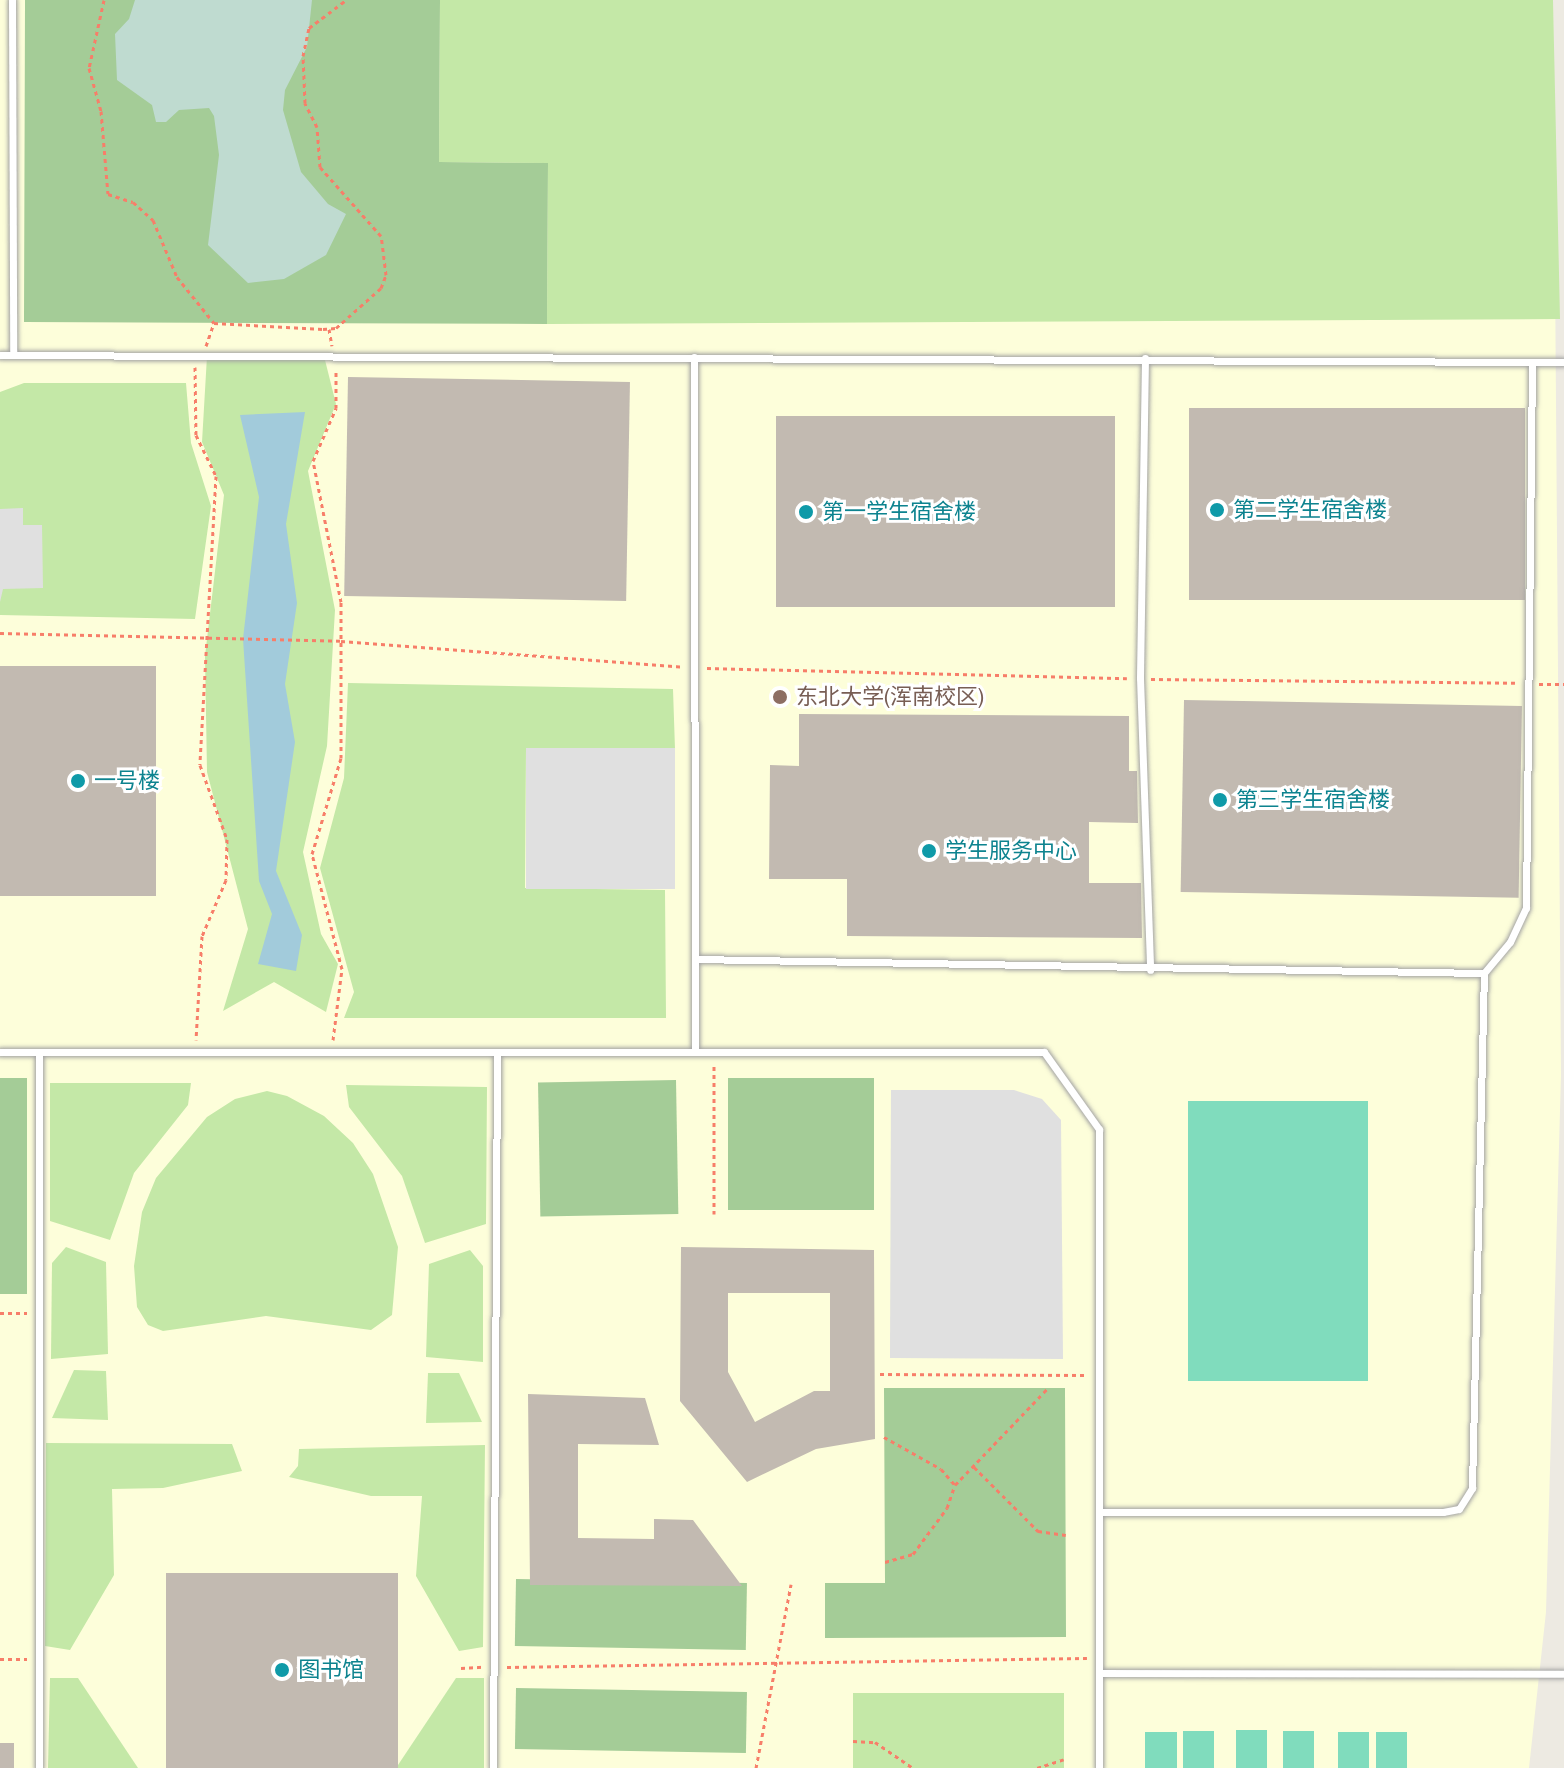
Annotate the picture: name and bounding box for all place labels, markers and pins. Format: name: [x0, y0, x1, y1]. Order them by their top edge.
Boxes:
place label: 第二学生宿舍楼: [1233, 497, 1387, 523]
place label: 第一学生宿舍楼: [822, 499, 976, 525]
marker: 第二学生宿舍楼: [1208, 501, 1226, 519]
marker: 第一学生宿舍楼: [797, 503, 815, 521]
place label: 东北大学(浑南校区): [796, 684, 984, 710]
marker: 东北大学(浑南校区): [771, 688, 789, 706]
place label: 一号楼: [94, 768, 160, 794]
marker: 一号楼: [69, 772, 87, 790]
place label: 第三学生宿舍楼: [1236, 787, 1390, 813]
marker: 第三学生宿舍楼: [1211, 791, 1229, 809]
place label: 学生服务中心: [945, 838, 1077, 864]
marker: 学生服务中心: [920, 842, 938, 860]
place label: 图书馆: [298, 1657, 364, 1683]
marker: 图书馆: [273, 1661, 291, 1679]

